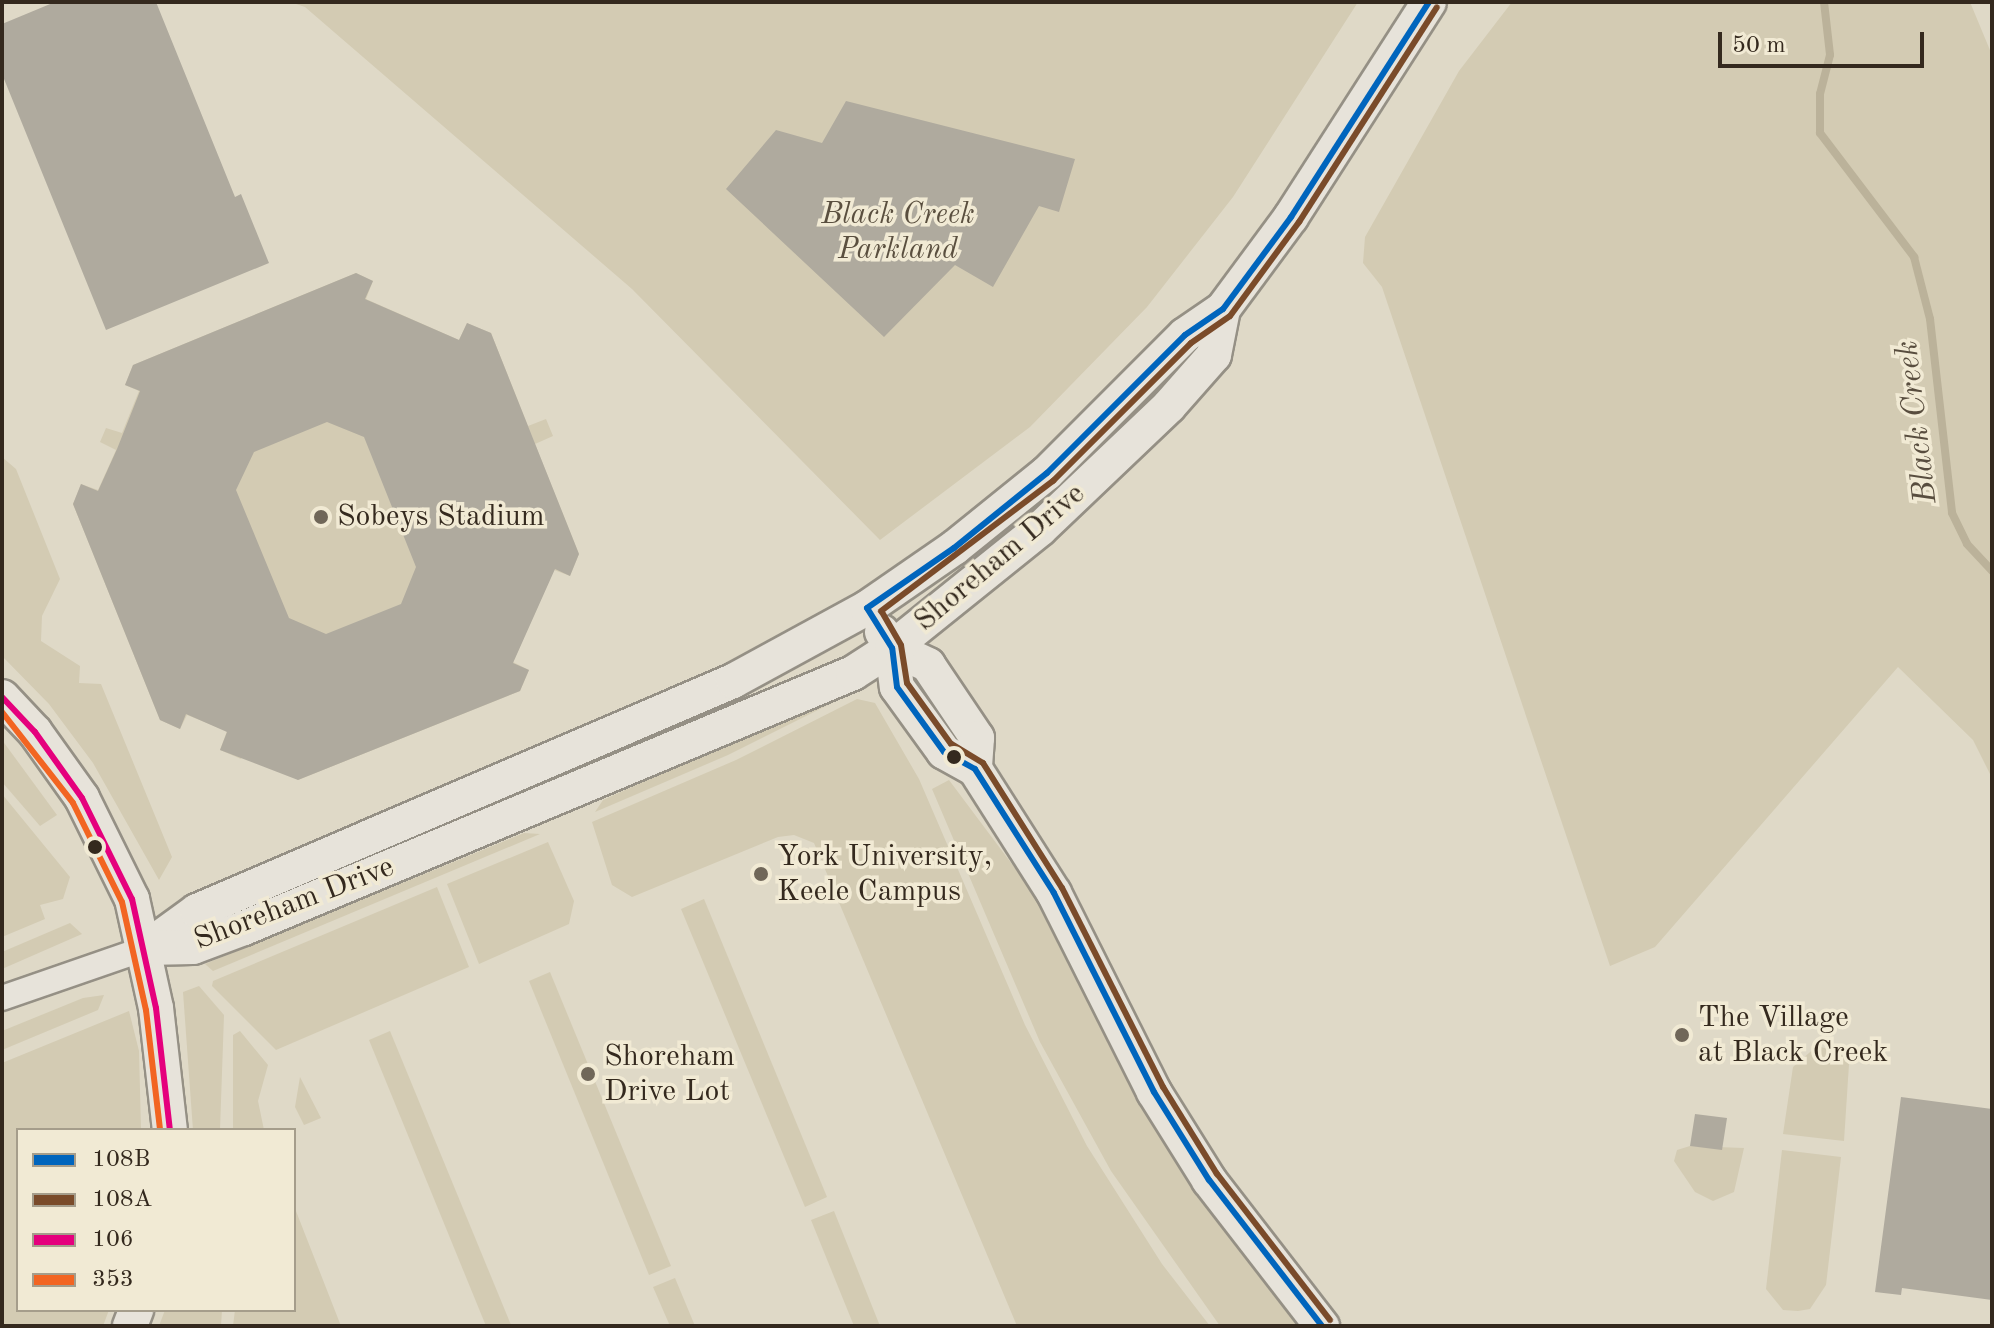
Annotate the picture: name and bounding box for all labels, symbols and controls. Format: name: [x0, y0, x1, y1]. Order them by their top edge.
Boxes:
scale bar: [1722, 16, 1928, 66]
text: 50 m: [1732, 34, 1786, 58]
park label: Black Creek Parkland: [821, 197, 975, 268]
water label: Black Creek: [1889, 338, 1947, 506]
street label: Shoreham Drive: [907, 476, 1093, 640]
place label: Sobeys Stadium: [337, 499, 544, 535]
marker: Sobeys Stadium: [312, 508, 330, 526]
unlabelled marker: [946, 749, 962, 765]
unlabelled marker: [87, 839, 103, 855]
place label: York University, Keele Campus: [777, 839, 992, 910]
street label: Shoreham Drive: [189, 849, 399, 959]
marker: York University, Keele Campus: [752, 865, 770, 883]
place label: The Village at Black Creek: [1698, 1000, 1888, 1070]
marker: The Village at Black Creek: [1673, 1026, 1691, 1044]
place label: Shoreham Drive Lot: [604, 1039, 735, 1110]
marker: Shoreham Drive Lot: [579, 1065, 597, 1083]
legend: [16, 1128, 296, 1312]
text: 108B: [92, 1148, 150, 1172]
text: 108A: [92, 1188, 152, 1212]
text: 106: [92, 1228, 134, 1252]
text: 353: [92, 1268, 134, 1292]

